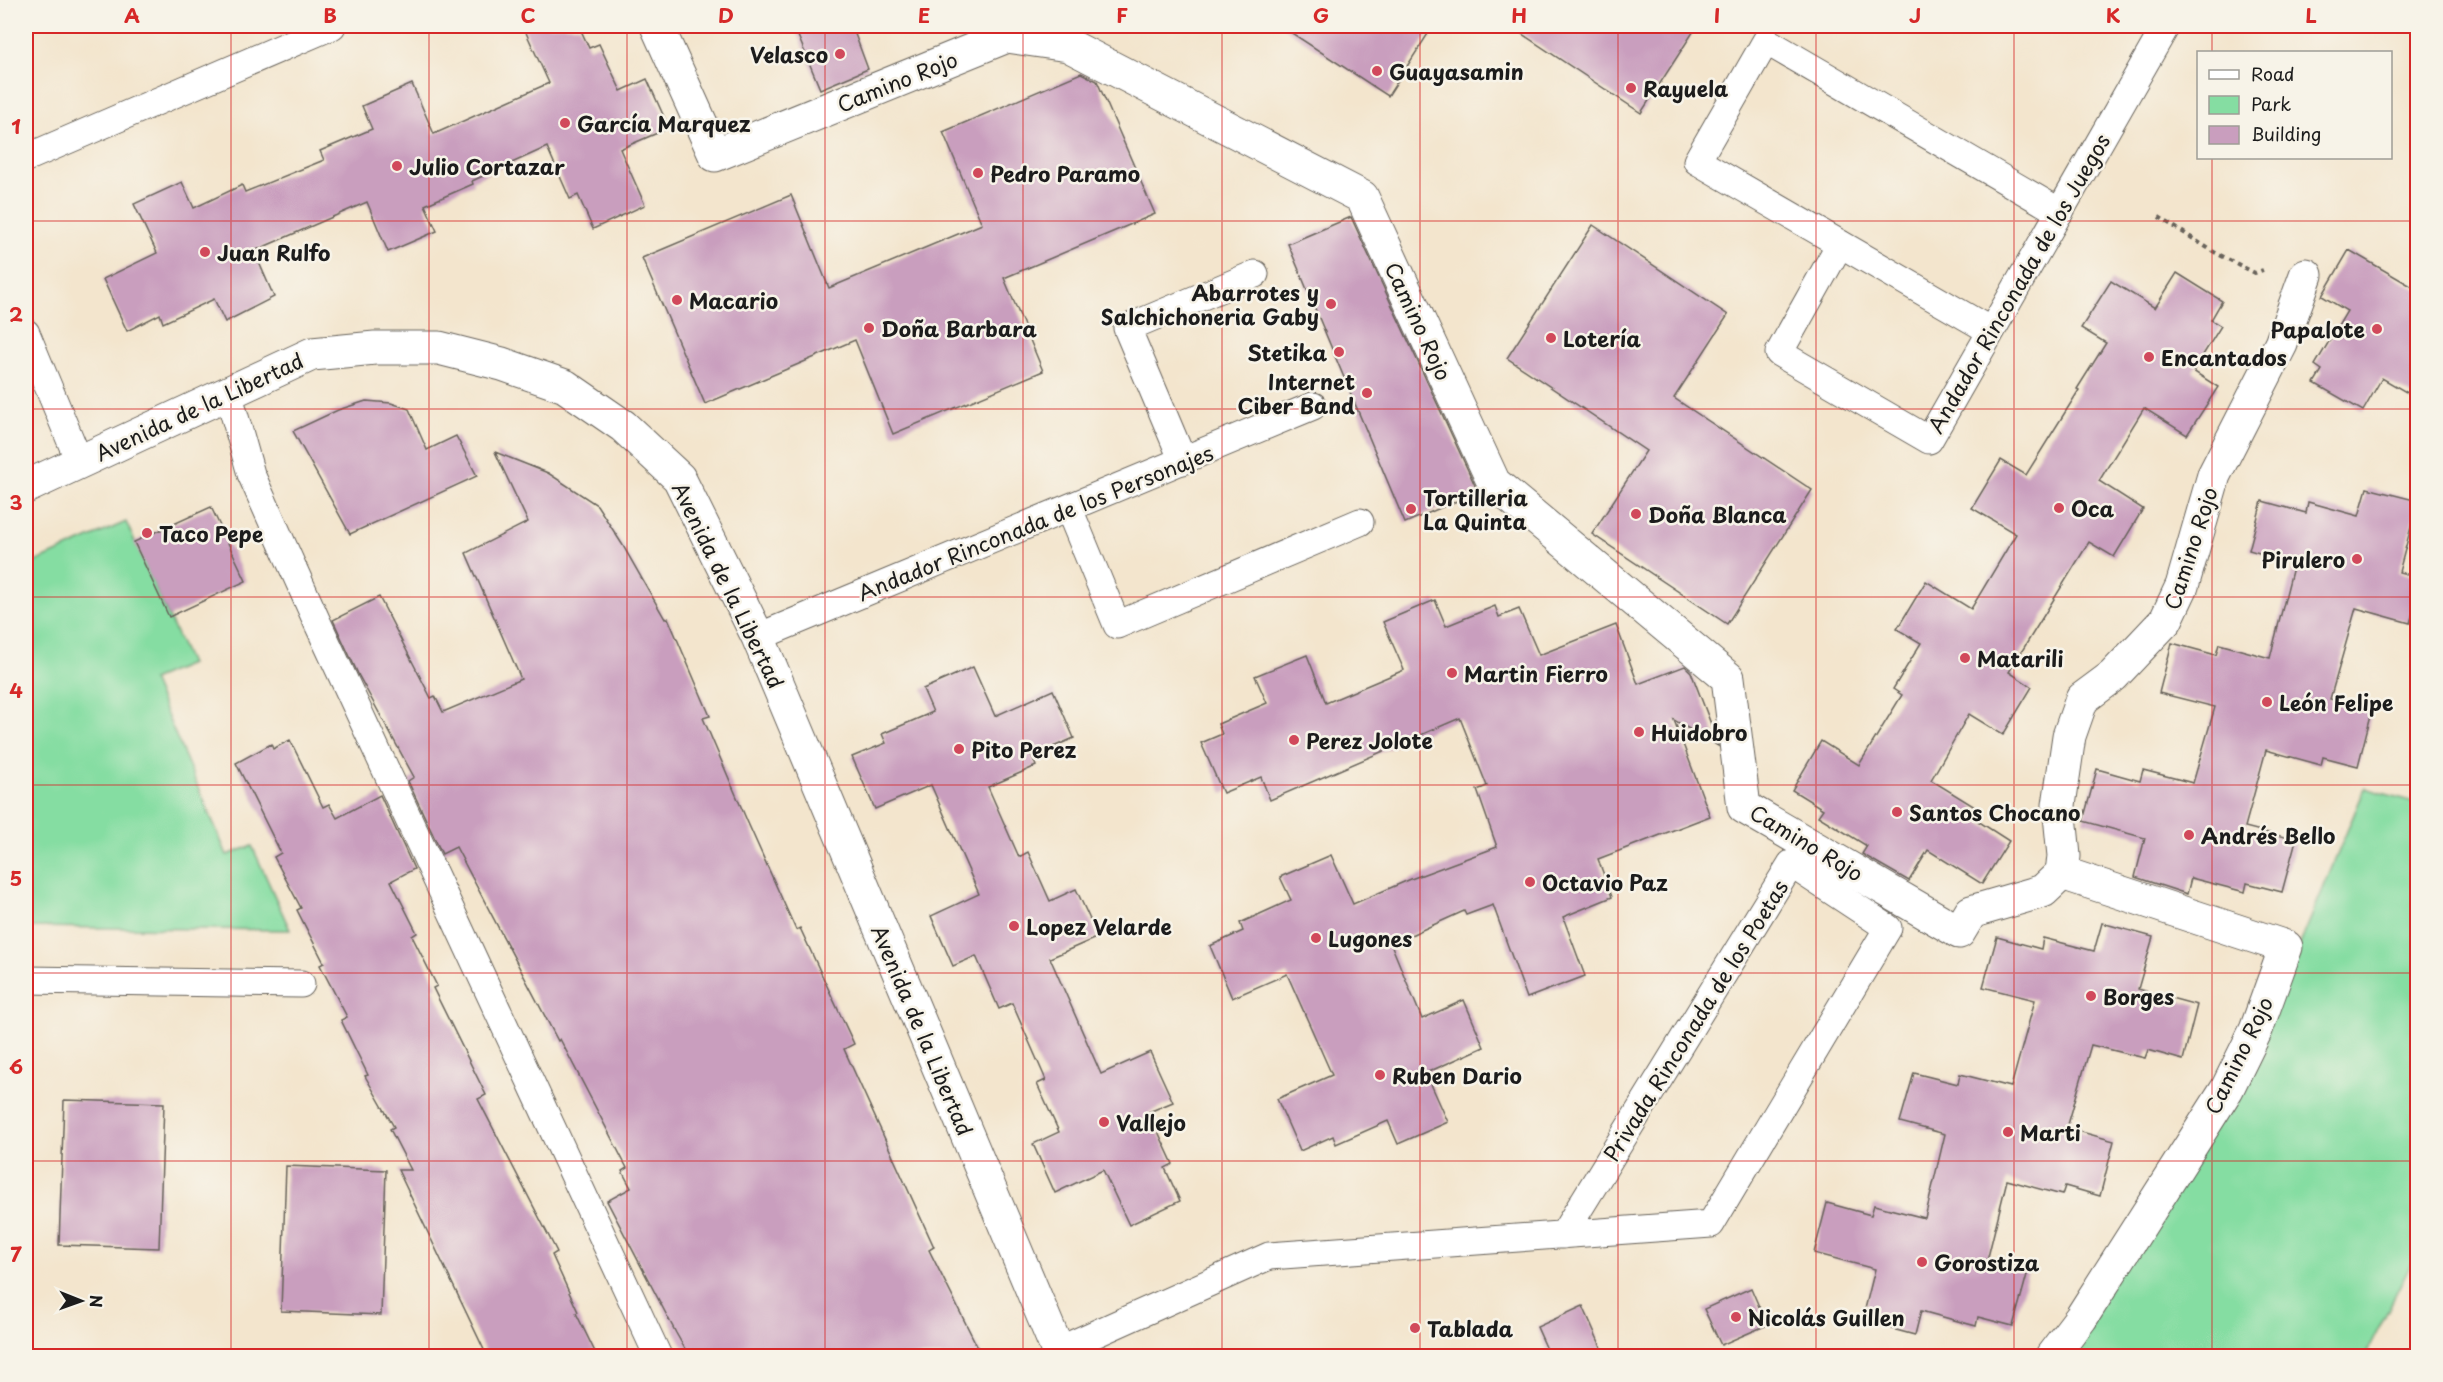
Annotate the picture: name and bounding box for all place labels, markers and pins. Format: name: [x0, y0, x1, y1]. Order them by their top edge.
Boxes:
place label: Velasco: [750, 38, 828, 70]
marker: Velasco: [833, 47, 847, 61]
place label: Guayasamin: [1389, 55, 1524, 87]
marker: Guayasamin: [1370, 64, 1384, 78]
place label: Rayuela: [1643, 72, 1728, 104]
marker: Rayuela: [1624, 81, 1638, 95]
place label: García Marquez: [577, 107, 751, 139]
marker: García Marquez: [558, 116, 572, 130]
place label: Julio Cortazar: [409, 150, 565, 182]
place label: Pedro Paramo: [990, 157, 1140, 189]
marker: Julio Cortazar: [390, 159, 404, 173]
marker: Pedro Paramo: [971, 166, 985, 180]
place label: Juan Rulfo: [217, 236, 331, 268]
marker: Juan Rulfo: [198, 245, 212, 259]
place label: Abarrotes y Salchichoneria Gaby: [1101, 276, 1319, 332]
place label: Macario: [689, 284, 778, 316]
marker: Macario: [670, 293, 684, 307]
marker: Abarrotes y Salchichoneria Gaby: [1324, 297, 1338, 311]
place label: Doña Barbara: [881, 312, 1037, 344]
place label: Papalote: [2270, 313, 2365, 345]
marker: Doña Barbara: [862, 321, 876, 335]
place label: Lotería: [1563, 322, 1641, 354]
marker: Papalote: [2370, 322, 2384, 336]
marker: Lotería: [1544, 331, 1558, 345]
place label: Stetika: [1248, 336, 1327, 368]
place label: Encantados: [2161, 341, 2287, 373]
marker: Stetika: [1332, 345, 1346, 359]
marker: Encantados: [2142, 350, 2156, 364]
place label: Internet Ciber Band: [1238, 365, 1355, 421]
marker: Internet Ciber Band: [1360, 386, 1374, 400]
place label: Tortilleria La Quinta: [1423, 481, 1528, 537]
place label: Oca: [2071, 492, 2115, 524]
place label: Doña Blanca: [1648, 498, 1786, 530]
marker: Oca: [2052, 501, 2066, 515]
marker: Tortilleria La Quinta: [1404, 502, 1418, 516]
marker: Doña Blanca: [1629, 507, 1643, 521]
place label: Taco Pepe: [159, 517, 263, 549]
marker: Taco Pepe: [140, 526, 154, 540]
place label: Pirulero: [2261, 543, 2345, 575]
marker: Pirulero: [2350, 552, 2364, 566]
place label: Matarili: [1977, 642, 2064, 674]
marker: Matarili: [1958, 651, 1972, 665]
place label: Martin Fierro: [1464, 657, 1608, 689]
marker: Martin Fierro: [1445, 666, 1459, 680]
place label: León Felipe: [2279, 686, 2393, 718]
marker: León Felipe: [2260, 695, 2274, 709]
place label: Huidobro: [1651, 716, 1747, 748]
place label: Perez Jolote: [1306, 724, 1433, 756]
marker: Huidobro: [1632, 725, 1646, 739]
place label: Pito Perez: [971, 733, 1077, 765]
marker: Perez Jolote: [1287, 733, 1301, 747]
marker: Pito Perez: [952, 742, 966, 756]
place label: Santos Chocano: [1909, 796, 2080, 828]
marker: Santos Chocano: [1890, 805, 1904, 819]
place label: Andrés Bello: [2201, 819, 2335, 851]
marker: Andrés Bello: [2182, 828, 2196, 842]
place label: Octavio Paz: [1542, 866, 1668, 898]
marker: Octavio Paz: [1523, 875, 1537, 889]
place label: Lopez Velarde: [1026, 910, 1172, 942]
marker: Lopez Velarde: [1007, 919, 1021, 933]
place label: Lugones: [1328, 922, 1412, 954]
marker: Lugones: [1309, 931, 1323, 945]
place label: Borges: [2103, 980, 2174, 1012]
marker: Borges: [2084, 989, 2098, 1003]
place label: Ruben Dario: [1392, 1059, 1522, 1091]
marker: Ruben Dario: [1373, 1068, 1387, 1082]
place label: Vallejo: [1116, 1106, 1186, 1138]
marker: Vallejo: [1097, 1115, 1111, 1129]
place label: Marti: [2020, 1116, 2081, 1148]
marker: Marti: [2001, 1125, 2015, 1139]
place label: Gorostiza: [1934, 1246, 2040, 1278]
marker: Gorostiza: [1915, 1255, 1929, 1269]
place label: Nicolás Guillen: [1748, 1301, 1905, 1333]
marker: Nicolás Guillen: [1729, 1310, 1743, 1324]
place label: Tablada: [1427, 1312, 1514, 1344]
marker: Tablada: [1408, 1321, 1422, 1335]

